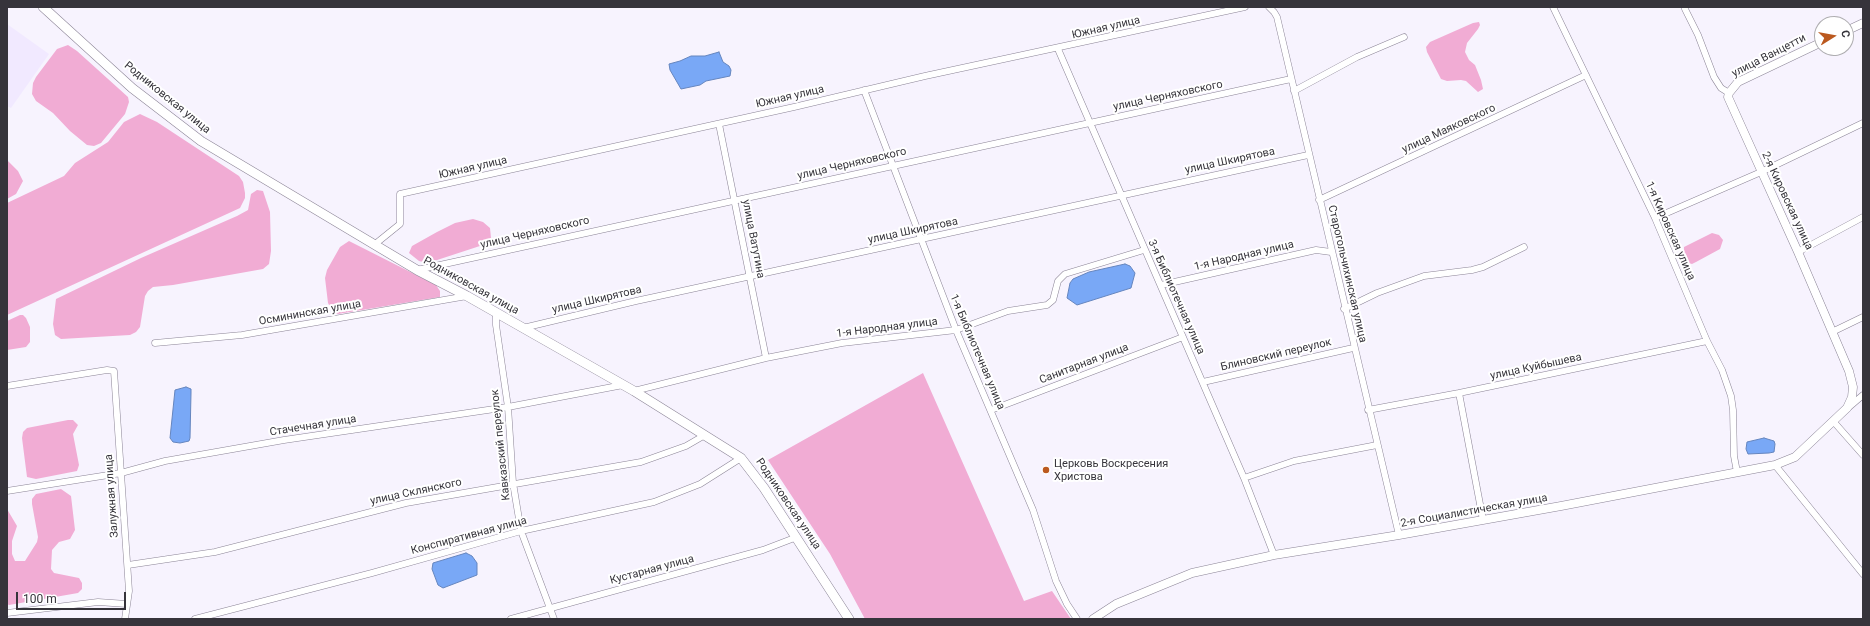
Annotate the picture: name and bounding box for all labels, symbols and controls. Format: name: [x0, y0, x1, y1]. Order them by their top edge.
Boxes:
street label: Южная улица: [1071, 14, 1141, 42]
north arrow: [1814, 16, 1854, 56]
text: С: [1838, 29, 1852, 39]
street label: улица Ванцетти: [1730, 32, 1808, 80]
street label: Родниковская улица: [121, 59, 213, 137]
street label: улица Черняховского: [1112, 78, 1224, 114]
street label: Южная улица: [755, 83, 825, 111]
street label: улица Маяковского: [1400, 102, 1498, 156]
street label: улица Черняховского: [796, 145, 908, 183]
street label: улица Шкирятова: [1184, 145, 1276, 177]
street label: 2-я Кировская улица: [1758, 150, 1816, 252]
street label: Южная улица: [438, 154, 508, 182]
street label: 1-я Кировская улица: [1642, 180, 1698, 282]
street label: улица Ватутина: [739, 198, 767, 280]
street label: Старогольчихинская улица: [1325, 204, 1369, 344]
street label: улица Черняховского: [479, 214, 591, 252]
street label: улица Шкирятова: [867, 215, 959, 247]
street label: 3-я Библиотечная улица: [1145, 238, 1207, 356]
street label: 1-я Народная улица: [1193, 238, 1295, 274]
street label: Родниковская улица: [421, 254, 521, 318]
street label: улица Шкирятова: [551, 283, 643, 317]
street label: 1-я Библиотечная улица: [947, 292, 1007, 412]
street label: Осмининская улица: [258, 298, 362, 328]
street label: 1-я Народная улица: [836, 315, 938, 341]
street label: Блиновский переулок: [1219, 336, 1333, 374]
street label: Санитарная улица: [1038, 341, 1130, 387]
street label: улица Куйбышева: [1489, 351, 1583, 383]
street label: Кавказский переулок: [489, 389, 513, 501]
street label: Стачечная улица: [269, 413, 357, 439]
street label: Залужная улица: [102, 454, 122, 538]
street label: Родниковская улица: [753, 456, 823, 552]
place label: Церковь Воскресения Христова: [1054, 457, 1168, 483]
marker: Церковь Воскресения Христова: [1041, 465, 1051, 475]
street label: улица Склянского: [369, 476, 463, 508]
street label: 2-я Социалистическая улица: [1400, 492, 1548, 530]
street label: Конспиративная улица: [410, 514, 528, 558]
street label: Кустарная улица: [609, 552, 695, 588]
scale bar: [18, 584, 128, 610]
text: 100 m: [23, 592, 57, 606]

